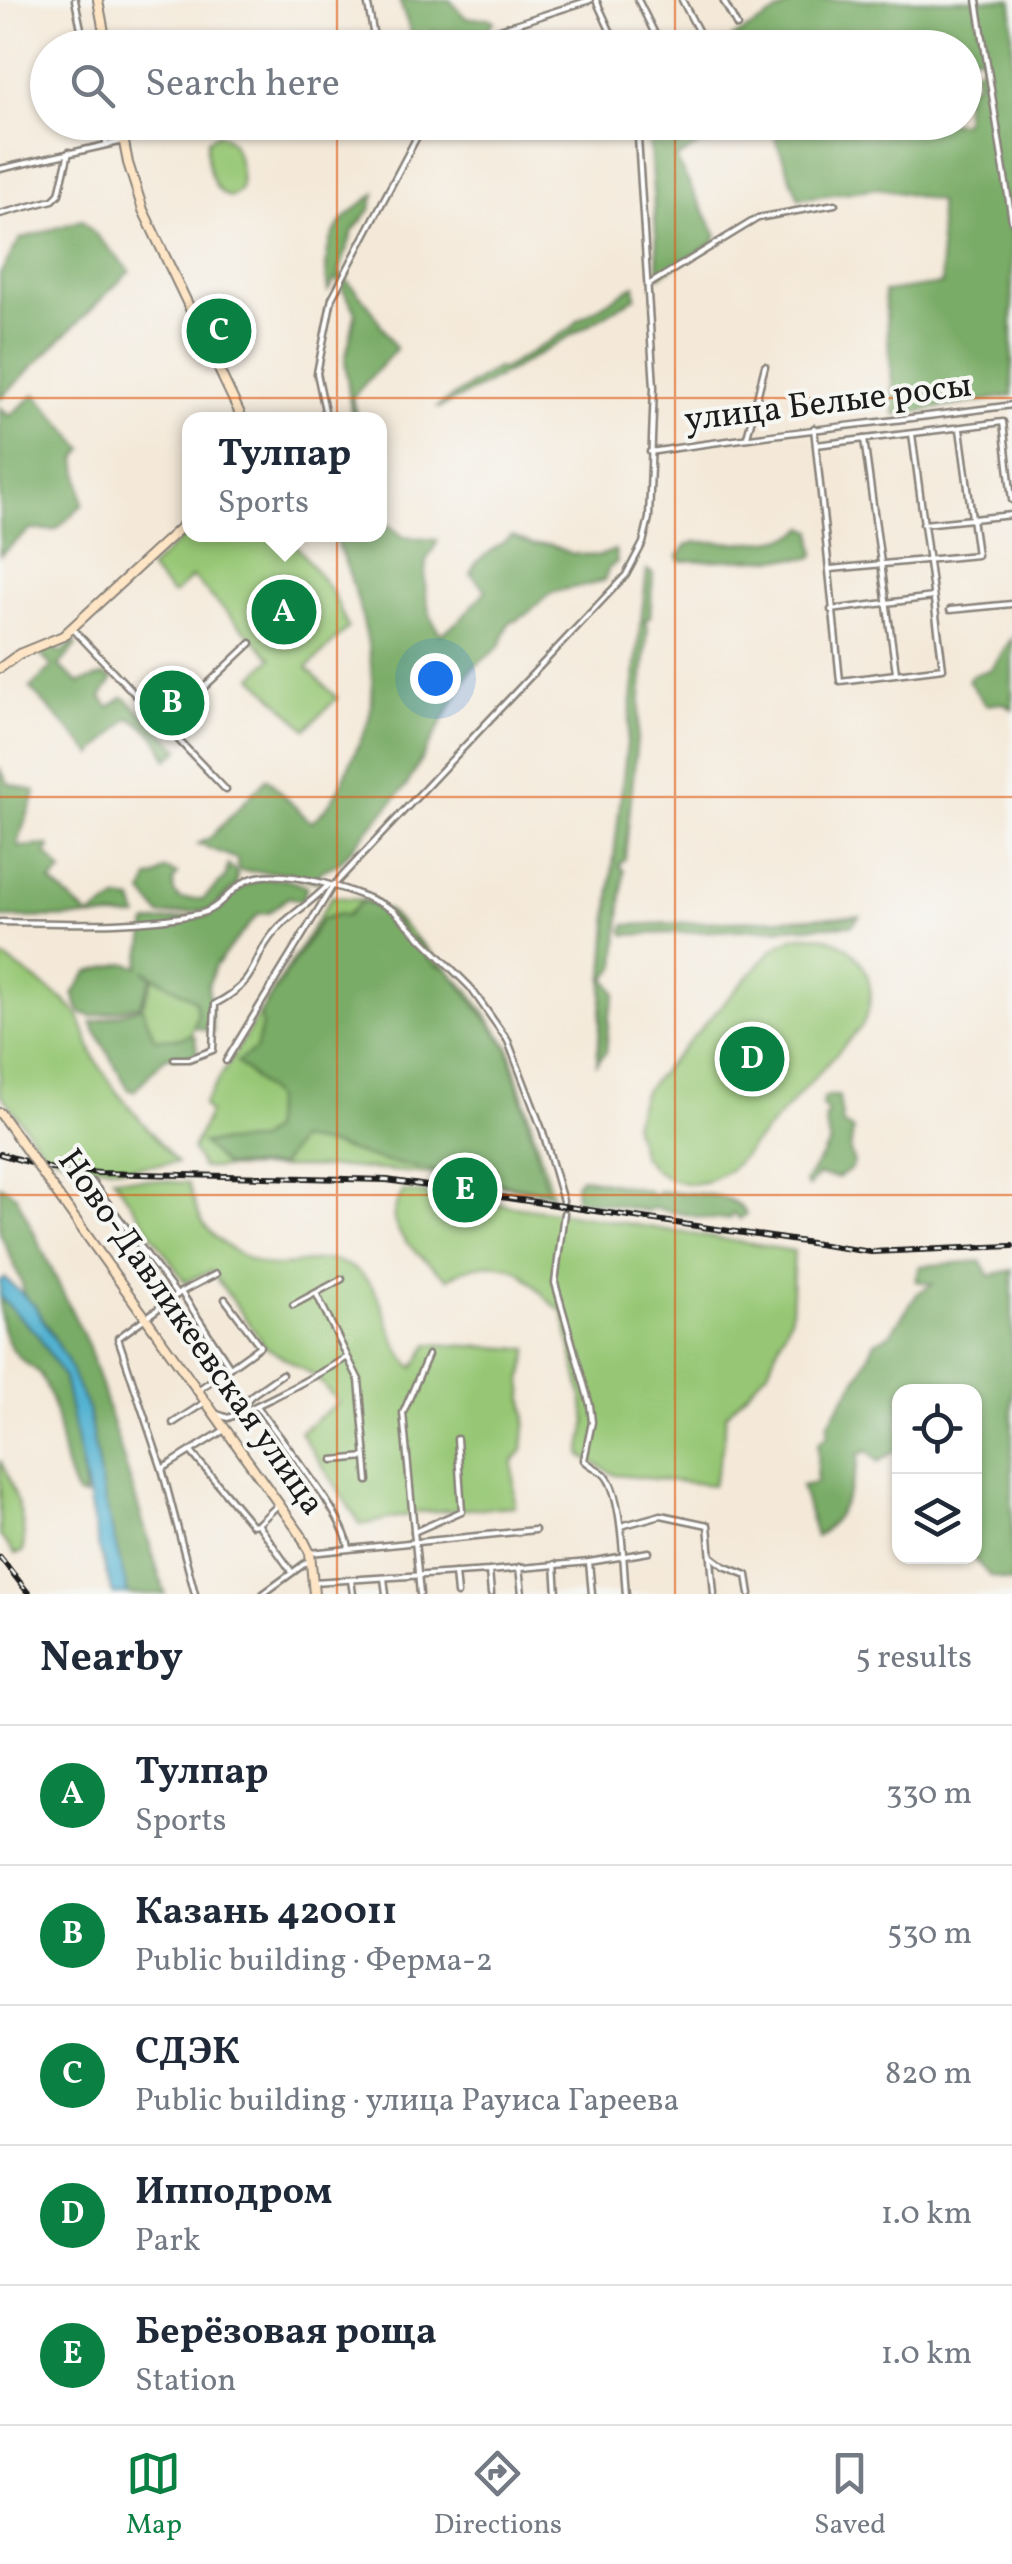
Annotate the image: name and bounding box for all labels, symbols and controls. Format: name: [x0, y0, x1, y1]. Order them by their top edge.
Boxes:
search box: [30, 30, 982, 140]
icon: search: [65, 58, 120, 113]
text: Search here: [145, 59, 340, 112]
pin: C: [186, 294, 252, 368]
street label: улица Белые росы: [682, 363, 974, 445]
popup: [182, 412, 387, 542]
text: Тулпар: [218, 429, 351, 482]
text: Sports: [218, 482, 309, 526]
pin: A: [252, 574, 316, 650]
your location: [410, 653, 461, 704]
pin: B: [140, 666, 204, 740]
pin: D: [720, 1022, 784, 1096]
street label: Ново-Давликеевская улица: [45, 1140, 335, 1526]
pin: E: [432, 1152, 498, 1228]
map controls: [892, 1384, 982, 1564]
button: locate: [892, 1384, 982, 1474]
button: layers: [892, 1474, 982, 1564]
text: Nearby: [40, 1630, 183, 1689]
text: 5 results: [855, 1637, 972, 1681]
text: Тулпар: [135, 1747, 269, 1800]
text: A: [61, 1773, 84, 1817]
text: 330 m: [886, 1773, 972, 1817]
text: Sports: [135, 1800, 226, 1844]
text: Казань 420011: [135, 1887, 397, 1940]
text: B: [62, 1913, 83, 1957]
text: 530 m: [887, 1913, 972, 1957]
text: Public building · Ферма-2: [135, 1940, 493, 1984]
text: СДЭК: [135, 2027, 240, 2080]
text: C: [62, 2053, 83, 2097]
text: 820 m: [885, 2053, 972, 2097]
text: Public building · улица Рауиса Гареева: [135, 2080, 679, 2124]
text: Ипподром: [135, 2167, 332, 2220]
text: D: [61, 2193, 84, 2237]
text: 1.0 km: [881, 2193, 972, 2237]
text: Park: [135, 2220, 200, 2264]
text: Берёзовая роща: [135, 2307, 437, 2360]
text: E: [62, 2333, 83, 2377]
text: 1.0 km: [881, 2333, 972, 2377]
text: Station: [135, 2360, 236, 2404]
tab: Map: [126, 2446, 182, 2545]
tab: Directions: [434, 2446, 562, 2545]
tab: Saved: [814, 2446, 886, 2545]

